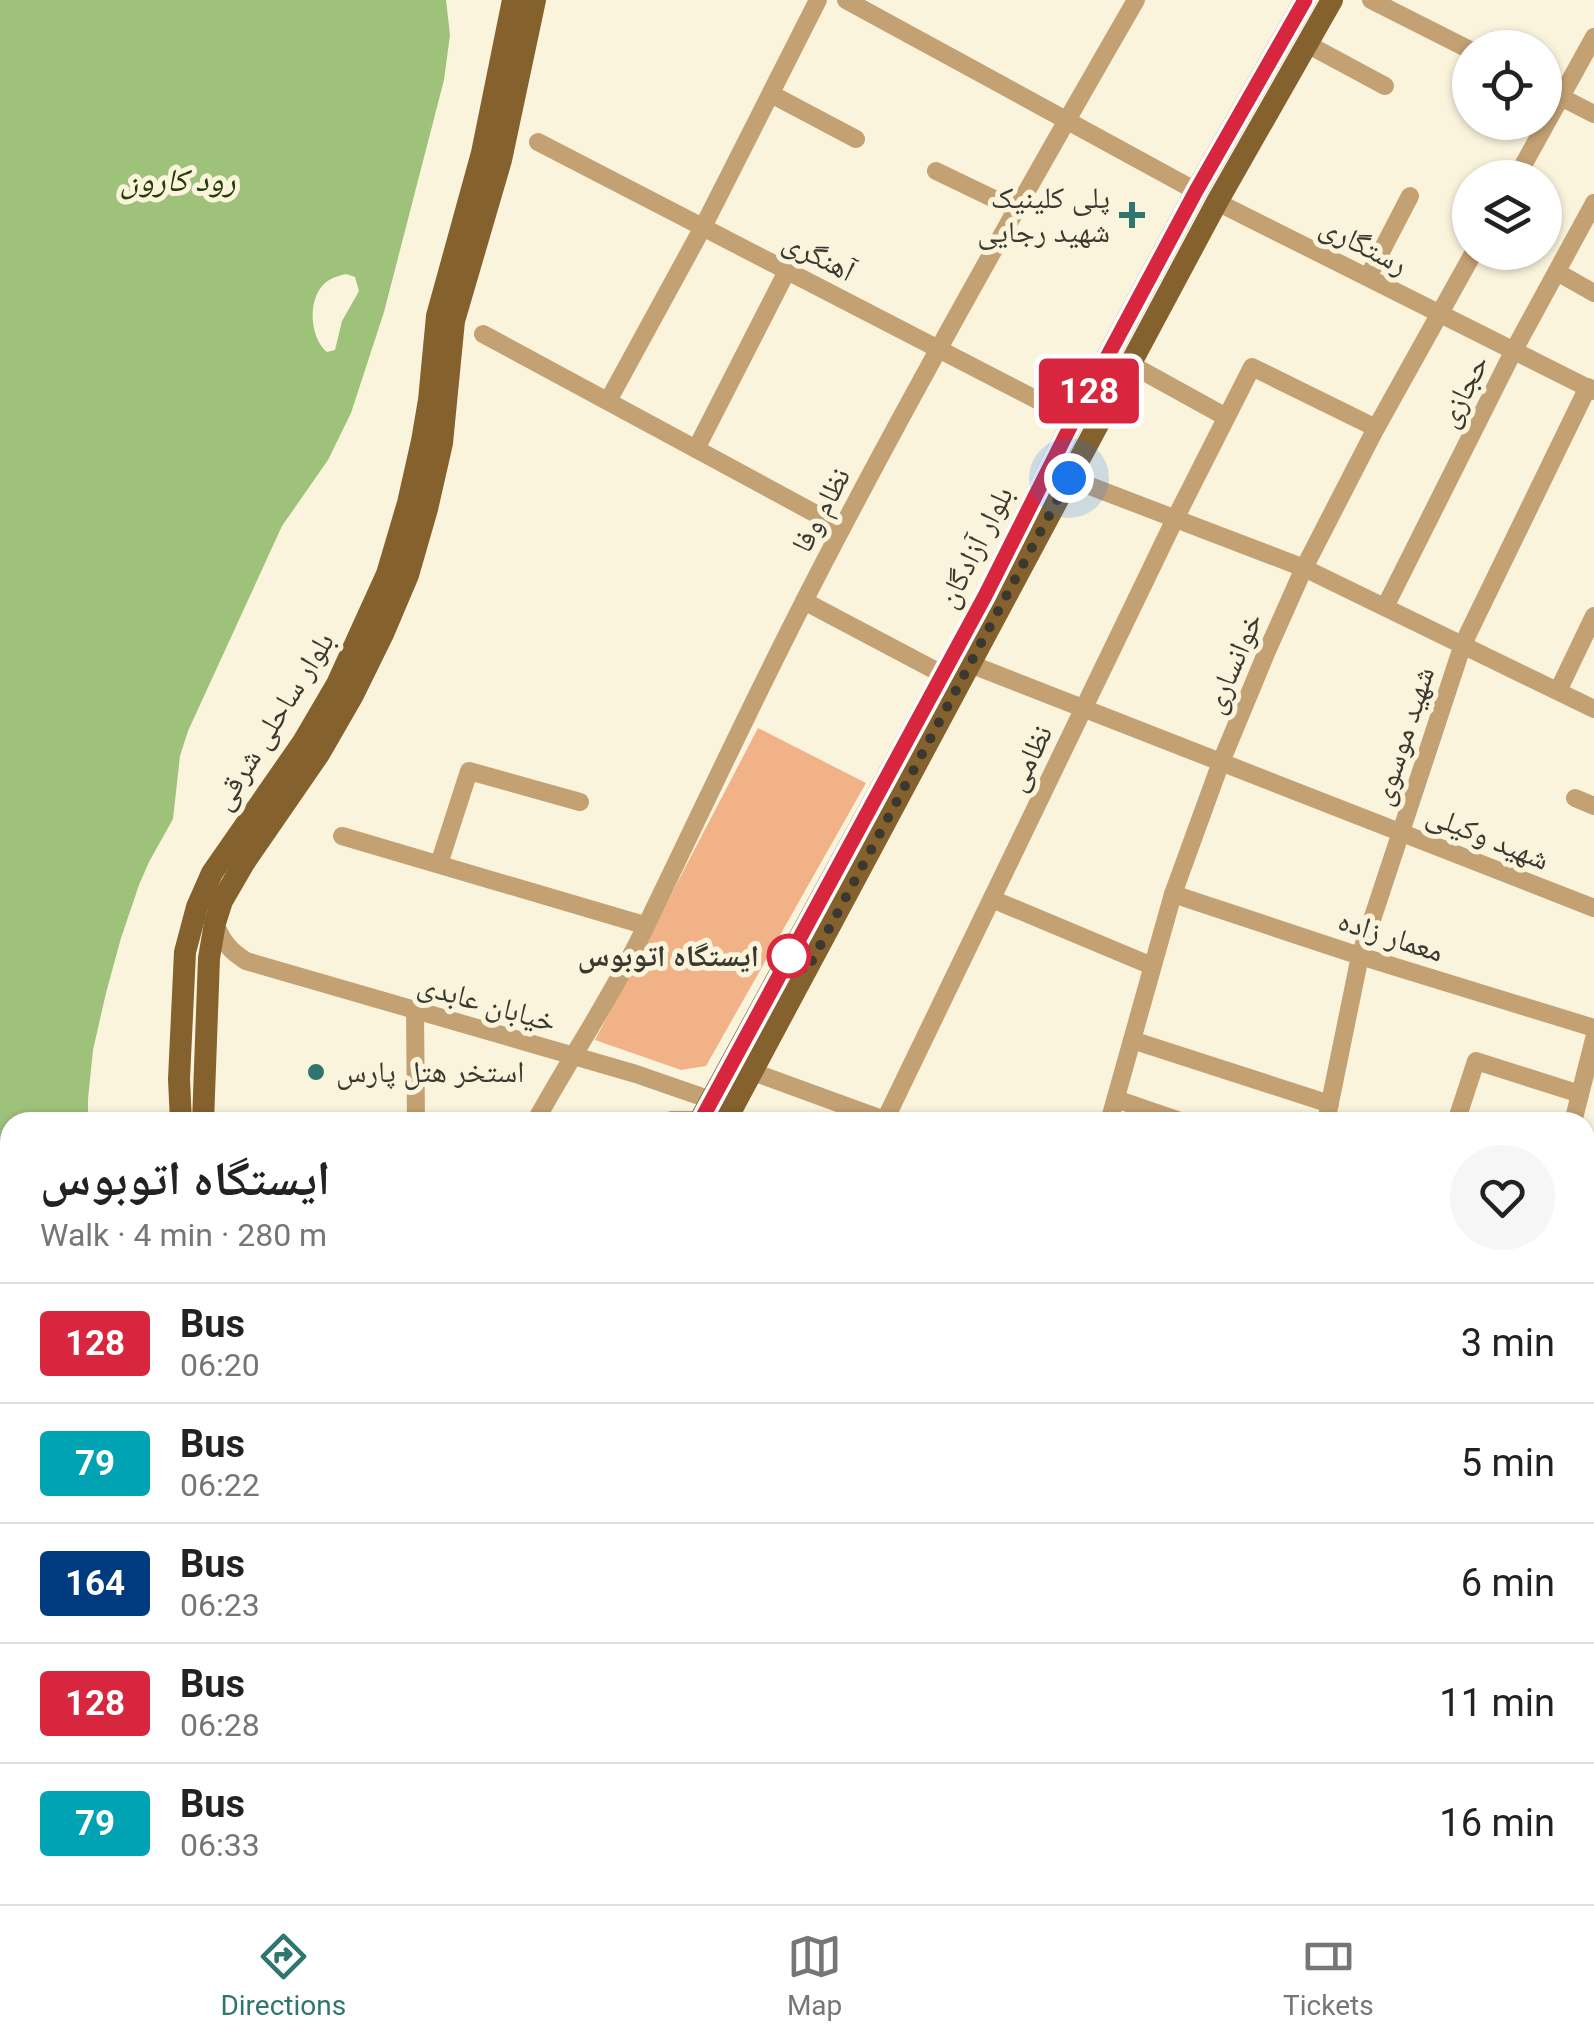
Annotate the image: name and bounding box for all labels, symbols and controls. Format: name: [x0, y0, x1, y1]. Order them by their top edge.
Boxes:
map controls: [1452, 30, 1562, 270]
button: locate: [1452, 30, 1562, 140]
button: layers: [1452, 160, 1562, 270]
water label: رود کارون: [120, 161, 236, 200]
place label: پلی کلینیک شهید رجایی: [977, 180, 1110, 250]
marker: پلی کلینیک شهید رجایی: [1119, 202, 1145, 228]
street label: رستگاری: [1314, 208, 1414, 282]
street label: آهنگری: [777, 223, 862, 290]
street label: حجازی: [1430, 349, 1496, 433]
line badge: 128: [1032, 358, 1146, 424]
text: 128: [1059, 371, 1119, 412]
your location: [1044, 453, 1094, 503]
street label: نظام وفا: [784, 461, 859, 559]
street label: بلوار آزادگان: [929, 480, 1021, 614]
street label: خوانساری: [1196, 607, 1270, 719]
street label: بلوار ساحلی شرقی: [204, 626, 342, 816]
street label: شهید موسوی: [1364, 662, 1442, 810]
street label: نظامی: [998, 719, 1060, 797]
street label: شهید وکیلی: [1422, 796, 1554, 878]
street label: معمار زاده: [1334, 902, 1448, 969]
marker: ایستگاه اتوبوس: [768, 935, 810, 977]
place label: ایستگاه اتوبوس: [577, 938, 759, 974]
street label: خیابان عابدی: [414, 966, 560, 1040]
place label: استخر هتل پارس: [336, 1054, 524, 1090]
marker: استخر هتل پارس: [305, 1061, 327, 1083]
button: heart: [1450, 1145, 1555, 1250]
text: ایستگاه اتوبوس: [40, 1150, 330, 1207]
text: Walk · 4 min · 280 m: [40, 1216, 327, 1254]
text: Bus: [180, 1302, 245, 1346]
text: 3 min: [1461, 1321, 1555, 1365]
text: 128: [65, 1323, 125, 1364]
text: 06:20: [180, 1346, 260, 1384]
text: Bus: [180, 1422, 245, 1466]
text: 5 min: [1461, 1441, 1555, 1485]
text: 79: [75, 1443, 115, 1484]
text: 06:22: [180, 1466, 260, 1504]
text: Bus: [180, 1542, 245, 1586]
text: 6 min: [1461, 1561, 1555, 1605]
text: 164: [65, 1563, 125, 1604]
text: 06:23: [180, 1586, 260, 1624]
text: Bus: [180, 1662, 245, 1706]
text: 11 min: [1439, 1681, 1555, 1725]
text: 128: [65, 1683, 125, 1724]
text: 06:28: [180, 1706, 260, 1744]
text: Bus: [180, 1782, 245, 1826]
text: 16 min: [1439, 1801, 1555, 1845]
text: 79: [75, 1803, 115, 1844]
text: 06:33: [180, 1826, 260, 1864]
tab: Directions: [220, 1929, 346, 2022]
tab: Map: [787, 1929, 842, 2022]
tab: Tickets: [1283, 1929, 1374, 2022]

